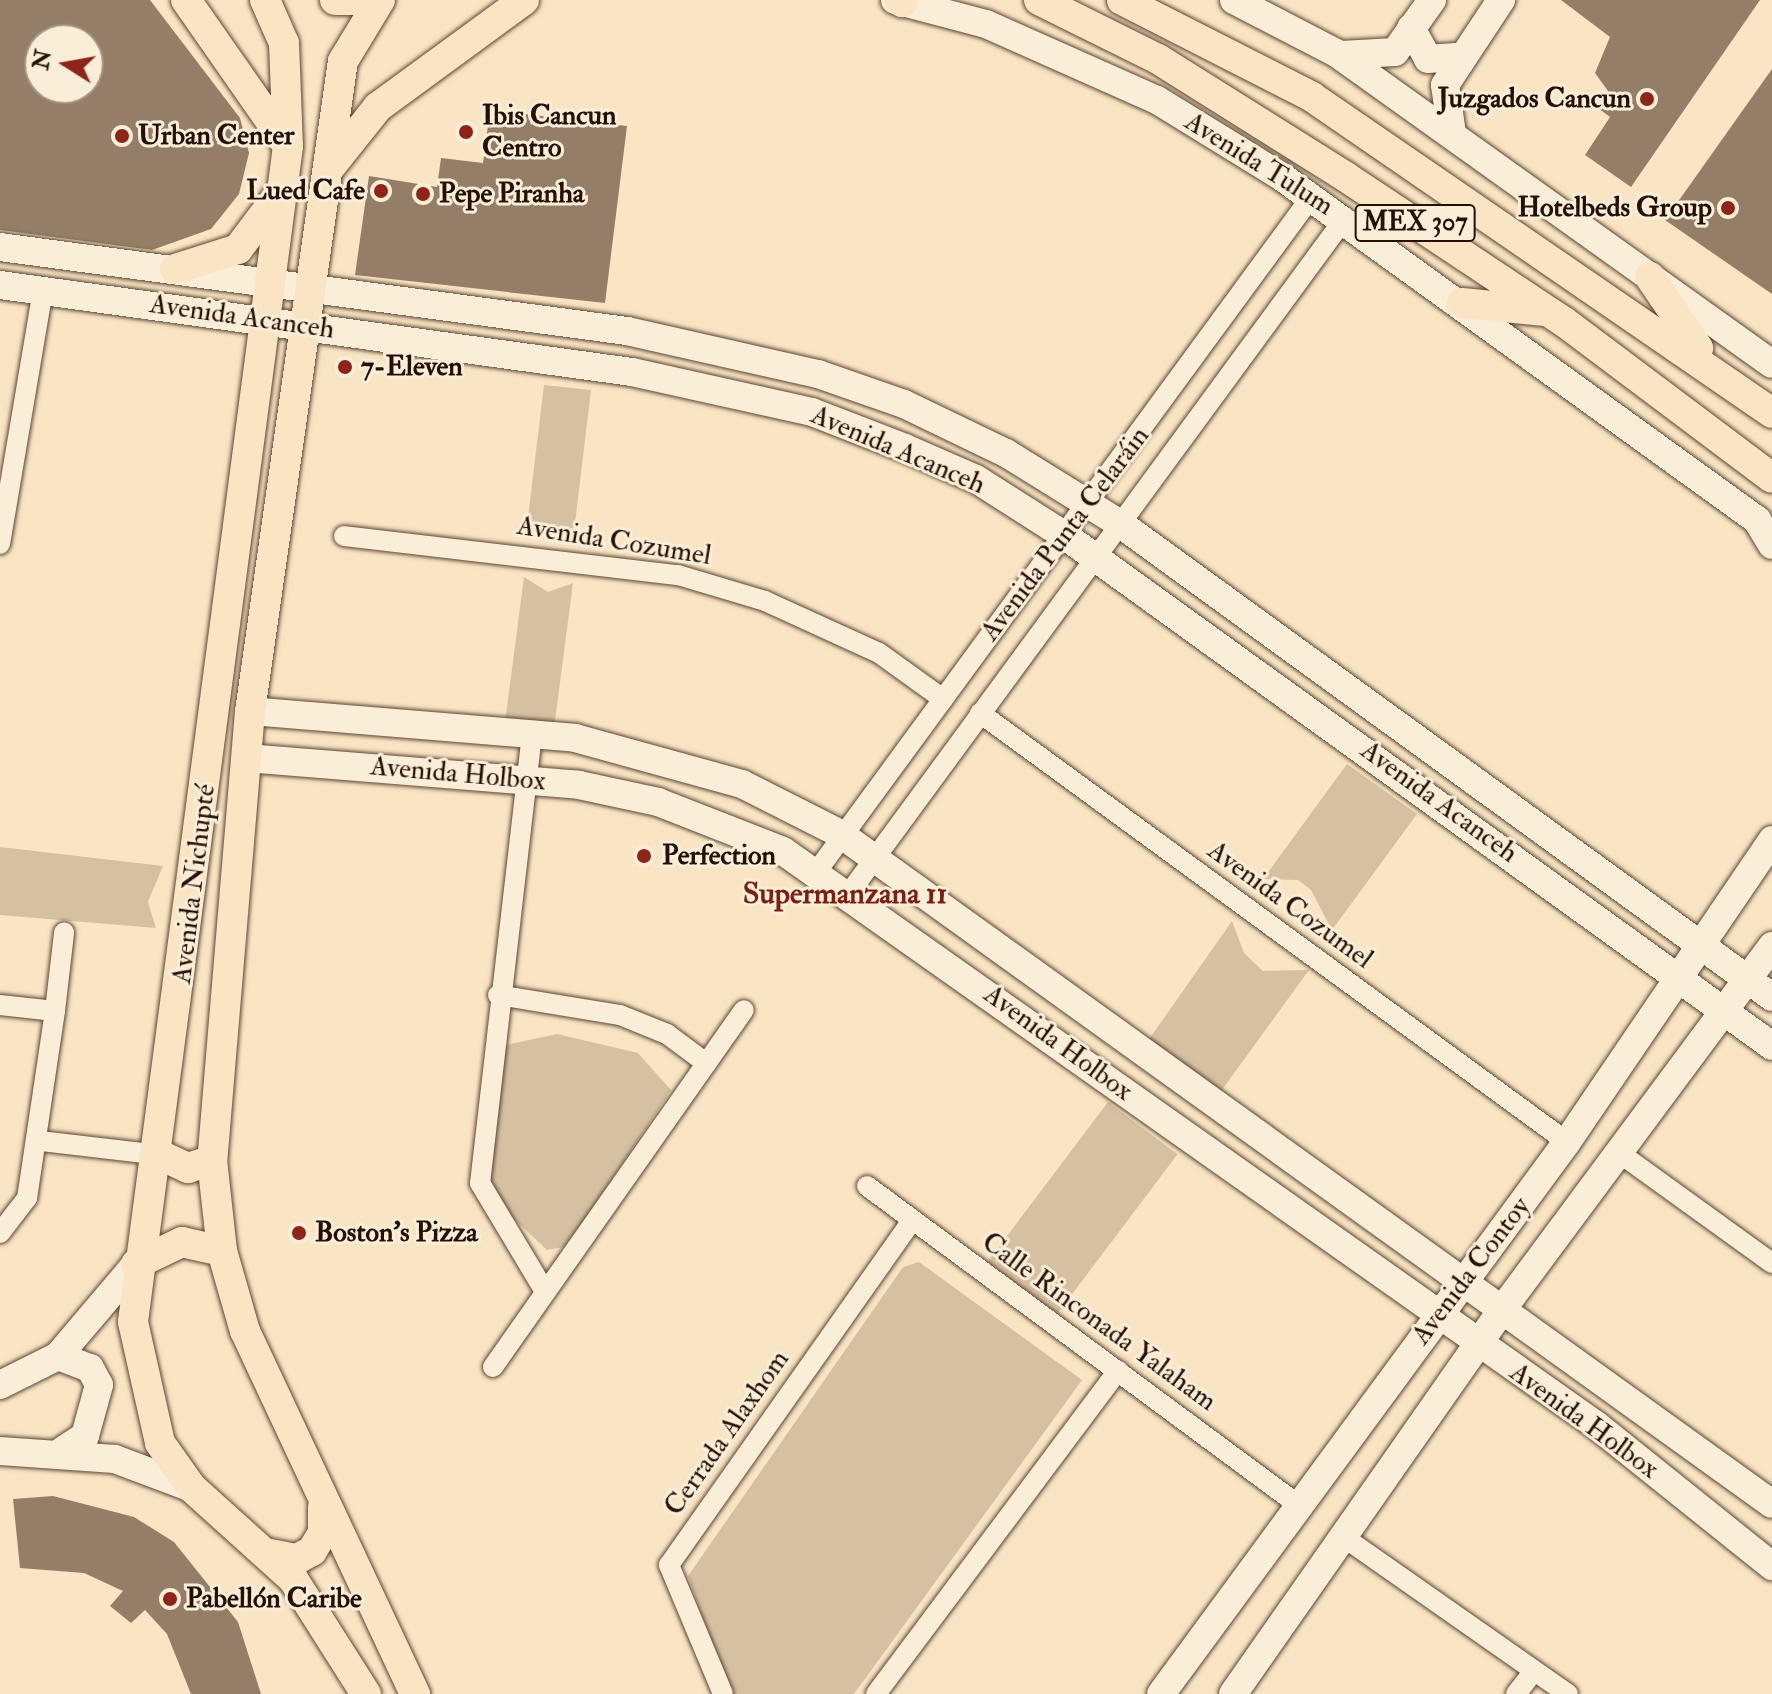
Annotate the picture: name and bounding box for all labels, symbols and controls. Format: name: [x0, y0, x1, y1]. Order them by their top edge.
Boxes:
north arrow: [24, 24, 104, 104]
text: N: [27, 47, 58, 72]
place label: Juzgados Cancun: [1438, 82, 1631, 116]
marker: Juzgados Cancun: [1638, 90, 1656, 108]
place label: Ibis Cancun Centro: [482, 99, 616, 165]
street label: Avenida Tulum: [1178, 105, 1340, 223]
place label: Urban Center: [138, 119, 295, 153]
marker: Ibis Cancun Centro: [457, 123, 475, 141]
marker: Urban Center: [113, 127, 131, 145]
place label: Lued Cafe: [246, 174, 365, 208]
place label: Pepe Piranha: [439, 177, 584, 211]
marker: Lued Cafe: [372, 182, 390, 200]
marker: Pepe Piranha: [414, 185, 432, 203]
place label: Hotelbeds Group: [1517, 191, 1712, 225]
marker: Hotelbeds Group: [1719, 199, 1737, 217]
road number: MEX 307: [1353, 201, 1477, 245]
street label: Avenida Acanceh: [147, 287, 337, 347]
place label: 7-Eleven: [361, 350, 463, 384]
marker: 7-Eleven: [336, 358, 354, 376]
street label: Avenida Acanceh: [806, 398, 990, 502]
street label: Avenida Punta Celaráin: [973, 420, 1157, 648]
street label: Avenida Cozumel: [515, 509, 713, 573]
street label: Avenida Acanceh: [1354, 734, 1524, 870]
street label: Avenida Holbox: [369, 750, 547, 798]
street label: Avenida Nichupté: [165, 782, 223, 986]
street label: Avenida Cozumel: [1201, 834, 1379, 976]
place label: Perfection: [662, 839, 776, 873]
marker: Perfection: [633, 845, 655, 867]
district label: Supermanzana 11: [743, 876, 947, 912]
street label: Avenida Holbox: [977, 978, 1139, 1108]
street label: Avenida Contoy: [1404, 1190, 1538, 1352]
place label: Boston's Pizza: [315, 1216, 478, 1250]
marker: Boston's Pizza: [290, 1224, 308, 1242]
street label: Calle Rinconada Yalaham: [975, 1225, 1223, 1419]
street label: Cerrada Alaxhom: [657, 1344, 797, 1522]
street label: Avenida Holbox: [1503, 1356, 1665, 1486]
place label: Pabellón Caribe: [186, 1582, 362, 1616]
marker: Pabellón Caribe: [161, 1590, 179, 1608]

